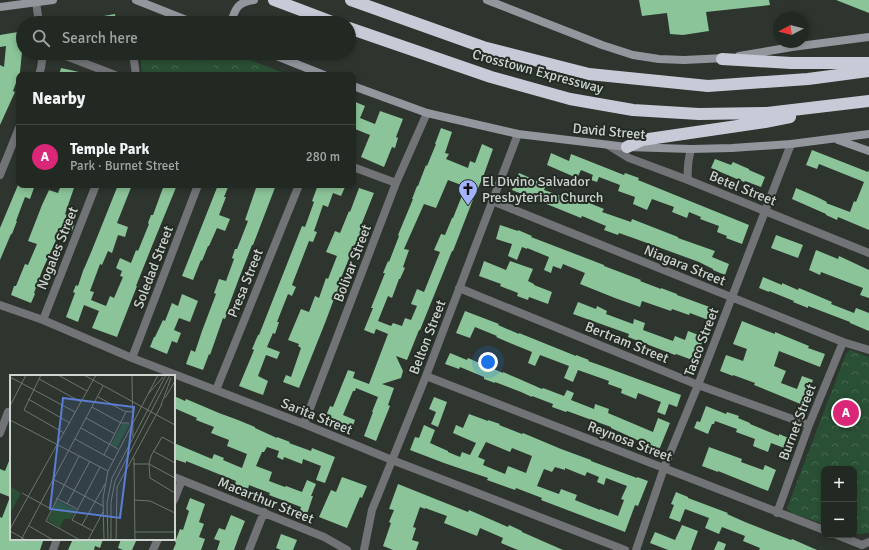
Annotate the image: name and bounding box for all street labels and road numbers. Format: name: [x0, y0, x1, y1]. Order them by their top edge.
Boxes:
street label: Crosstown Expressway: [470, 46, 606, 97]
street label: David Street: [572, 120, 646, 143]
street label: Betel Street: [707, 167, 779, 210]
street label: Nogales Street: [33, 204, 82, 292]
street label: Bolivar Street: [330, 222, 375, 304]
street label: Soledad Street: [130, 223, 177, 311]
street label: Niagara Street: [642, 241, 728, 290]
street label: Presa Street: [224, 246, 267, 320]
street label: Belton Street: [405, 297, 450, 377]
street label: Tasco Street: [681, 305, 722, 379]
street label: Bertram Street: [583, 318, 671, 367]
street label: Burnet Street: [775, 382, 820, 463]
street label: Sarita Street: [279, 394, 355, 439]
street label: Reynosa Street: [585, 418, 675, 465]
street label: Macarthur Street: [215, 473, 317, 528]

